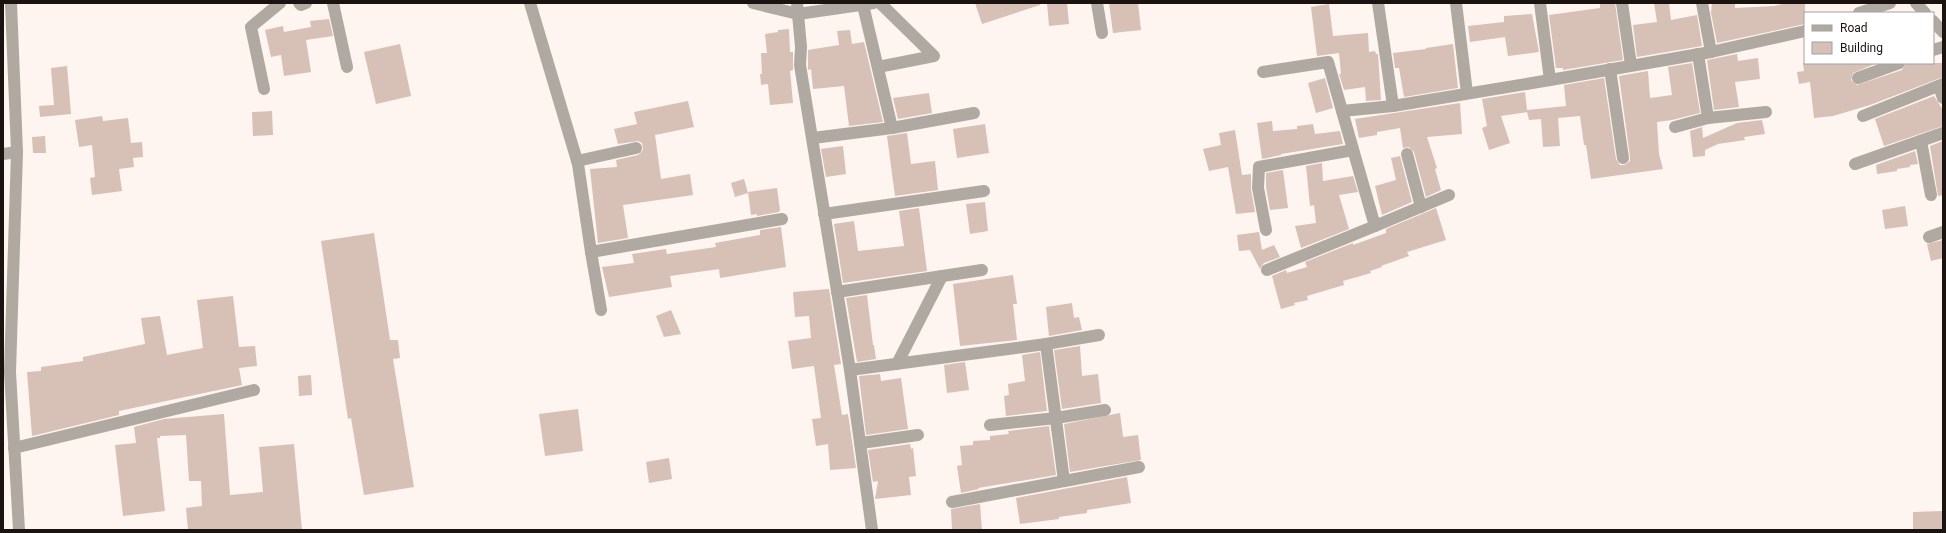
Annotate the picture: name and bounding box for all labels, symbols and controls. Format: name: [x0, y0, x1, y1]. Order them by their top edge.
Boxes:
legend: [1804, 12, 1934, 64]
text: Road: [1840, 21, 1868, 35]
text: Building: [1840, 41, 1883, 55]

